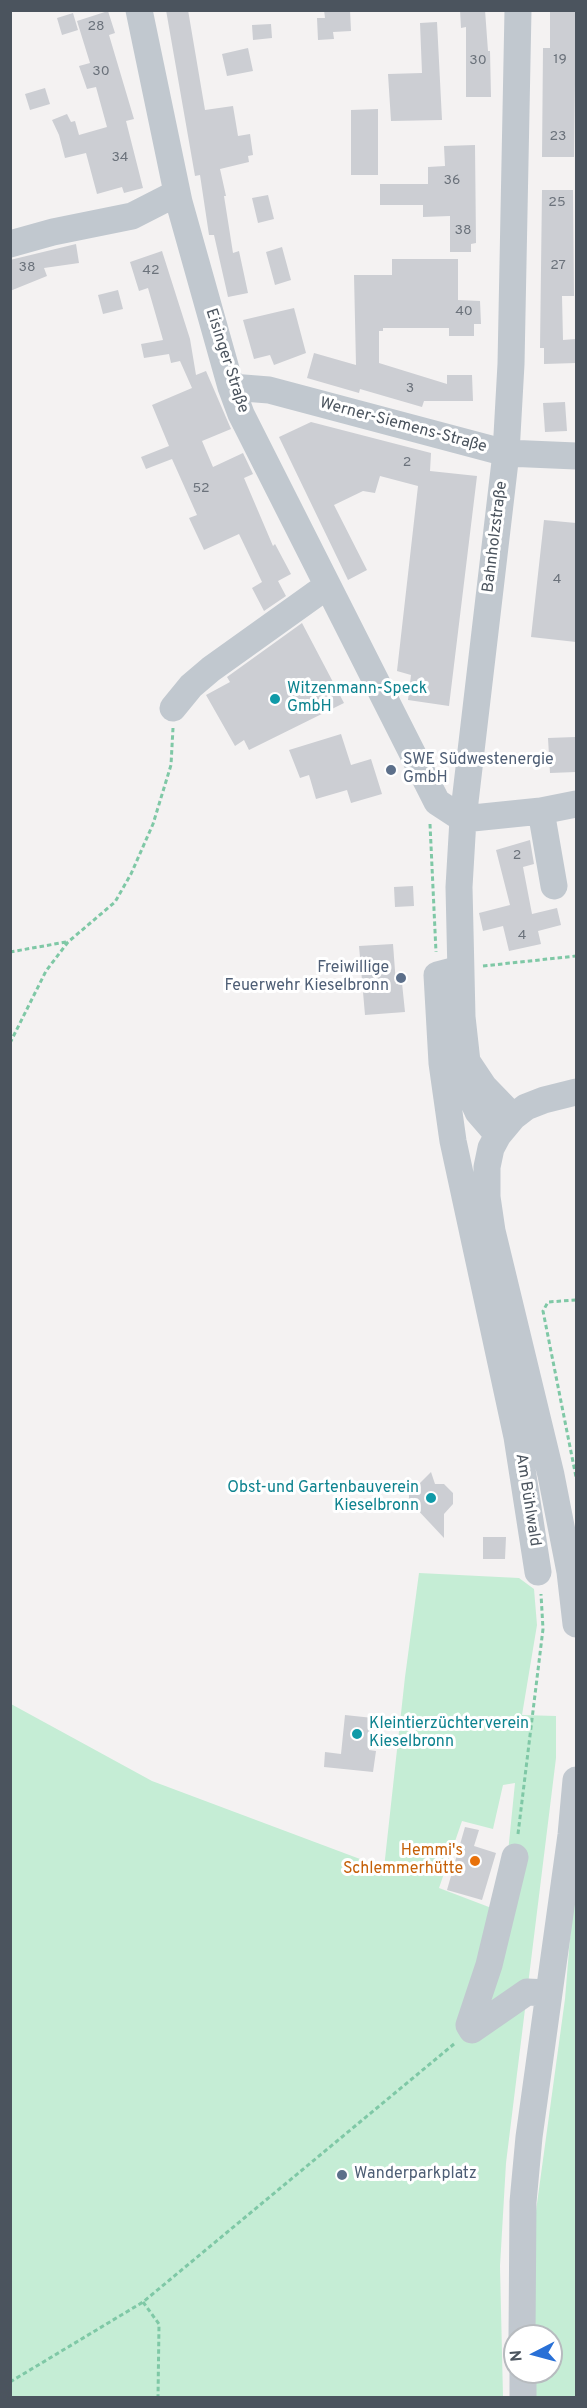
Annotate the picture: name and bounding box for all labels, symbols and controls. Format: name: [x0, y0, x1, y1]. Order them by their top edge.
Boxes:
house number: 28: [87, 19, 105, 35]
house number: 19: [553, 52, 567, 68]
house number: 30: [469, 53, 487, 69]
house number: 30: [92, 64, 110, 80]
house number: 23: [550, 129, 566, 145]
house number: 34: [111, 150, 129, 166]
house number: 36: [444, 173, 460, 189]
house number: 25: [548, 195, 566, 211]
house number: 38: [455, 223, 471, 239]
house number: 27: [550, 258, 566, 274]
house number: 38: [19, 260, 35, 276]
house number: 42: [142, 263, 160, 279]
house number: 40: [455, 304, 473, 320]
street label: Eisinger Straße: [200, 306, 252, 416]
house number: 3: [406, 381, 414, 397]
street label: Werner-Siemens-Straße: [317, 394, 489, 458]
house number: 2: [403, 455, 411, 471]
street label: Bahnholzstraße: [480, 480, 512, 594]
house number: 52: [192, 481, 210, 497]
house number: 4: [553, 572, 561, 588]
place label: Witzenmann-Speck GmbH: [287, 680, 427, 718]
marker: Witzenmann-Speck GmbH: [268, 692, 282, 706]
place label: SWE Südwestenergie GmbH: [403, 751, 554, 789]
marker: SWE Südwestenergie GmbH: [384, 763, 398, 777]
house number: 2: [513, 848, 521, 864]
house number: 4: [518, 928, 526, 944]
place label: Freiwillige Feuerwehr Kieselbronn: [225, 959, 389, 997]
marker: Freiwillige Feuerwehr Kieselbronn: [394, 971, 408, 985]
street label: Am Bühlwald: [510, 1452, 544, 1548]
place label: Obst-und Gartenbauverein Kieselbronn: [227, 1479, 419, 1517]
marker: Obst-und Gartenbauverein Kieselbronn: [424, 1491, 438, 1505]
place label: Kleintierzüchterverein Kieselbronn: [369, 1715, 529, 1753]
marker: Kleintierzüchterverein Kieselbronn: [350, 1727, 364, 1741]
place label: Hemmi's Schlemmerhütte: [343, 1842, 463, 1880]
marker: Hemmi's Schlemmerhütte: [468, 1854, 482, 1868]
place label: Wanderparkplatz: [354, 2165, 477, 2185]
marker: Wanderparkplatz: [335, 2168, 349, 2182]
north arrow: [503, 2324, 563, 2384]
text: N: [507, 2349, 528, 2362]

